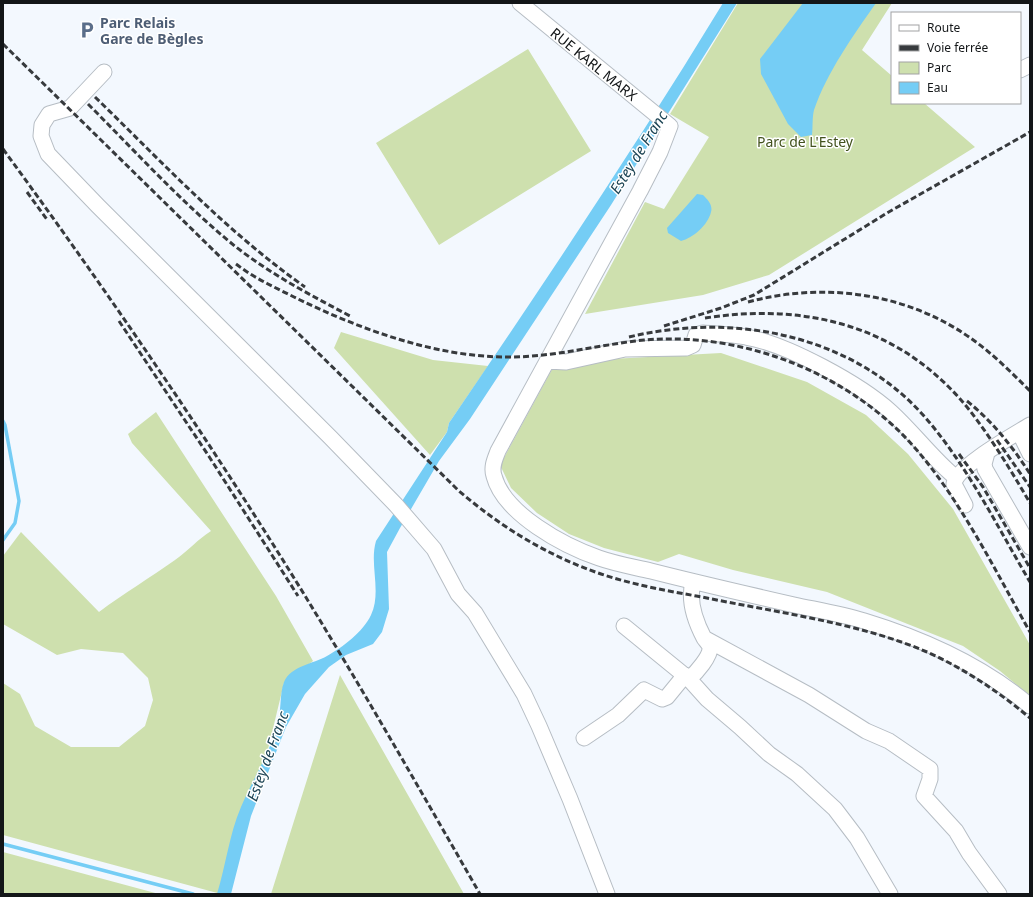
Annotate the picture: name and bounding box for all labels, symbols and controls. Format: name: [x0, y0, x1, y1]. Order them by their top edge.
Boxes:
legend: [891, 12, 1021, 104]
place label: Parc Relais Gare de Bègles: [100, 13, 203, 48]
text: Route: [927, 19, 960, 36]
parking icon: Parc Relais Gare de Bègles: [77, 20, 97, 40]
street label: RUE KARL MARX: [547, 23, 642, 105]
text: Voie ferrée: [927, 39, 989, 56]
text: Parc: [927, 59, 952, 76]
text: Eau: [927, 79, 948, 96]
water label: Estey de Franc: [605, 107, 672, 197]
park label: Parc de L'Estey: [757, 132, 854, 151]
water label: Estey de Franc: [242, 708, 293, 804]

